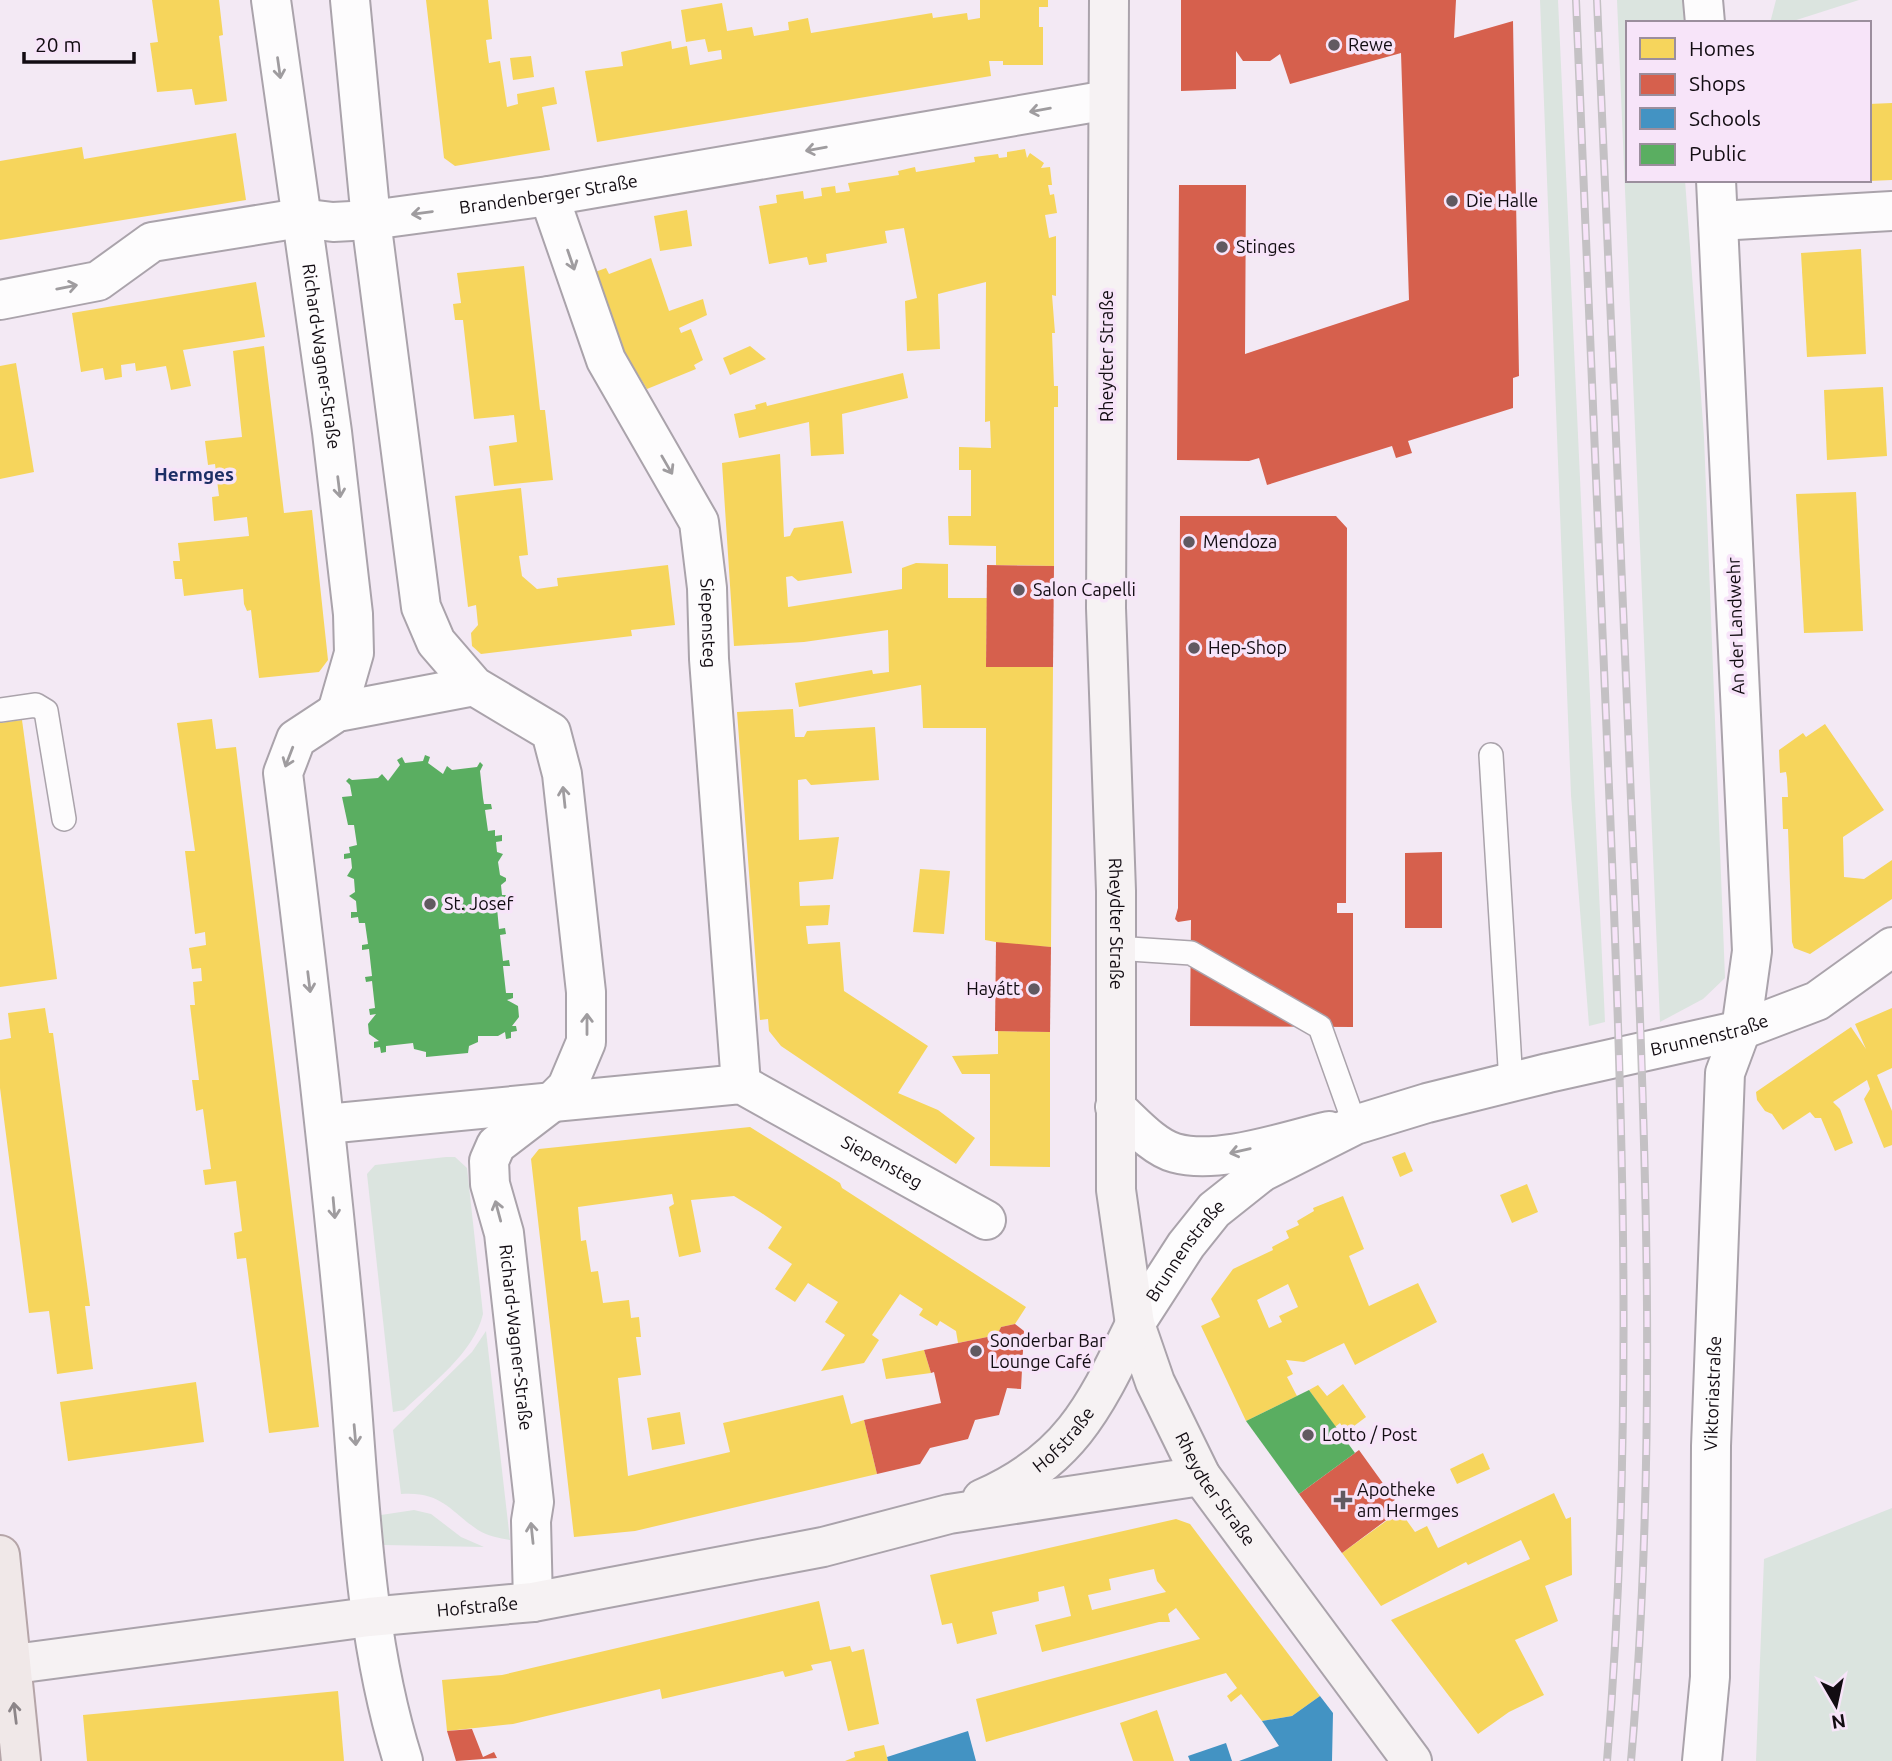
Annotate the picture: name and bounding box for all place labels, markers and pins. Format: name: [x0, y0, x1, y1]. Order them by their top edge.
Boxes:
place label: Rewe: [1348, 34, 1393, 54]
marker: Rewe: [1326, 37, 1342, 53]
place label: Die Halle: [1466, 190, 1538, 210]
marker: Die Halle: [1444, 193, 1460, 209]
place label: Stinges: [1236, 236, 1295, 256]
marker: Stinges: [1214, 239, 1230, 255]
place label: Mendoza: [1203, 531, 1277, 551]
marker: Mendoza: [1181, 534, 1197, 550]
place label: Salon Capelli: [1033, 579, 1136, 599]
marker: Salon Capelli: [1011, 582, 1027, 598]
place label: Hep-Shop: [1208, 637, 1287, 657]
marker: Hep-Shop: [1186, 640, 1202, 656]
place label: St. Josef: [444, 893, 513, 913]
marker: St. Josef: [422, 896, 438, 912]
place label: Hayátt: [966, 978, 1020, 998]
marker: Hayátt: [1026, 981, 1042, 997]
place label: Sonderbar Bar Lounge Café: [990, 1330, 1106, 1371]
marker: Sonderbar Bar Lounge Café: [968, 1343, 984, 1359]
place label: Lotto / Post: [1322, 1424, 1417, 1444]
marker: Lotto / Post: [1300, 1427, 1316, 1443]
place label: Apotheke am Hermges: [1357, 1479, 1459, 1520]
marker: Apotheke am Hermges: [1335, 1492, 1351, 1508]

